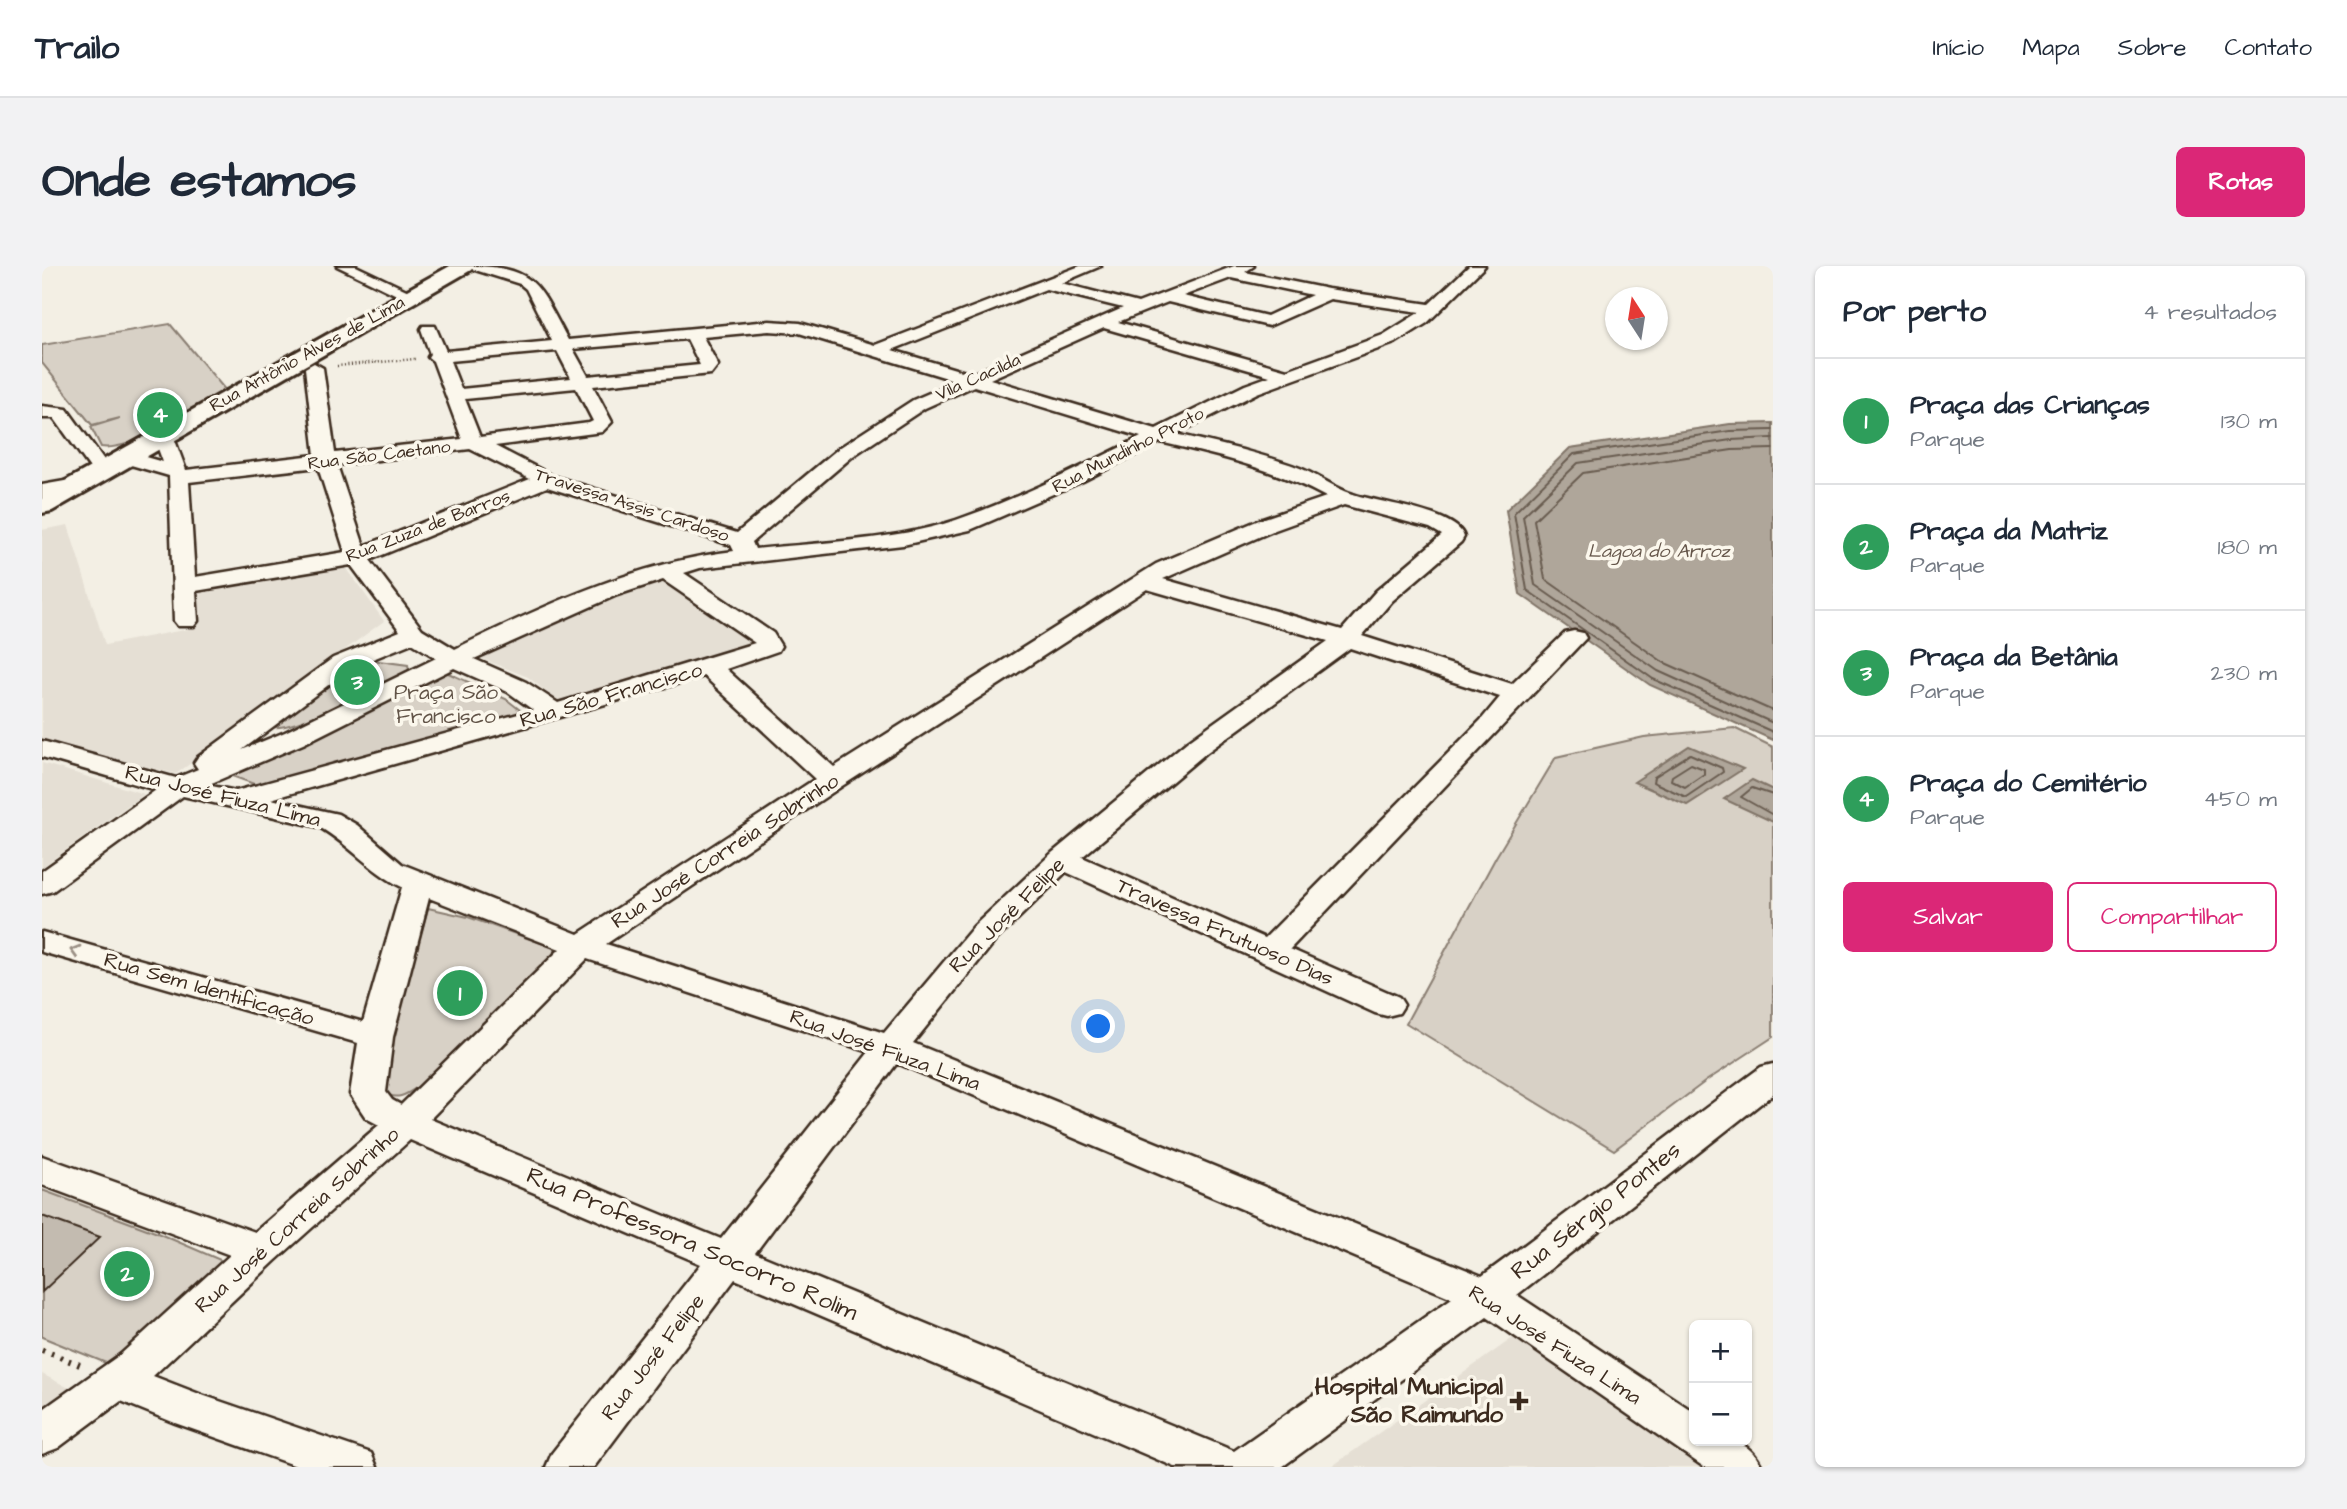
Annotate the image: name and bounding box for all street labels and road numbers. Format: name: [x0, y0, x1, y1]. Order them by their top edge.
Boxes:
street label: Rua Antônio Alves de Lima: [205, 290, 409, 418]
street label: Vila Cacilda: [932, 347, 1024, 407]
street label: Rua Mundinho Proto: [1048, 401, 1208, 499]
street label: Rua São Caetano: [306, 434, 452, 476]
street label: Travessa Assis Cardoso: [532, 462, 732, 548]
street label: Rua Zuza de Barros: [342, 483, 514, 569]
street label: Rua São Francisco: [516, 655, 706, 735]
street label: Rua José Fiuza Lima: [122, 758, 324, 834]
street label: Rua José Correia Sobrinho: [606, 766, 845, 936]
street label: Rua José Felipe: [943, 851, 1072, 980]
street label: Travessa Frutuoso Dias: [1112, 871, 1338, 993]
street label: Rua Sem Identificação: [101, 945, 318, 1033]
street label: Rua José Fiuza Lima: [786, 1002, 984, 1098]
street label: Rua José Correia Sobrinho: [188, 1120, 406, 1320]
street label: Rua Sérgio Pontes: [1504, 1134, 1689, 1289]
street label: Rua Professora Socorro Rolim: [521, 1159, 863, 1330]
street label: Rua José Fiuza Lima: [1463, 1278, 1647, 1412]
street label: Rua José Felipe: [594, 1288, 712, 1427]

